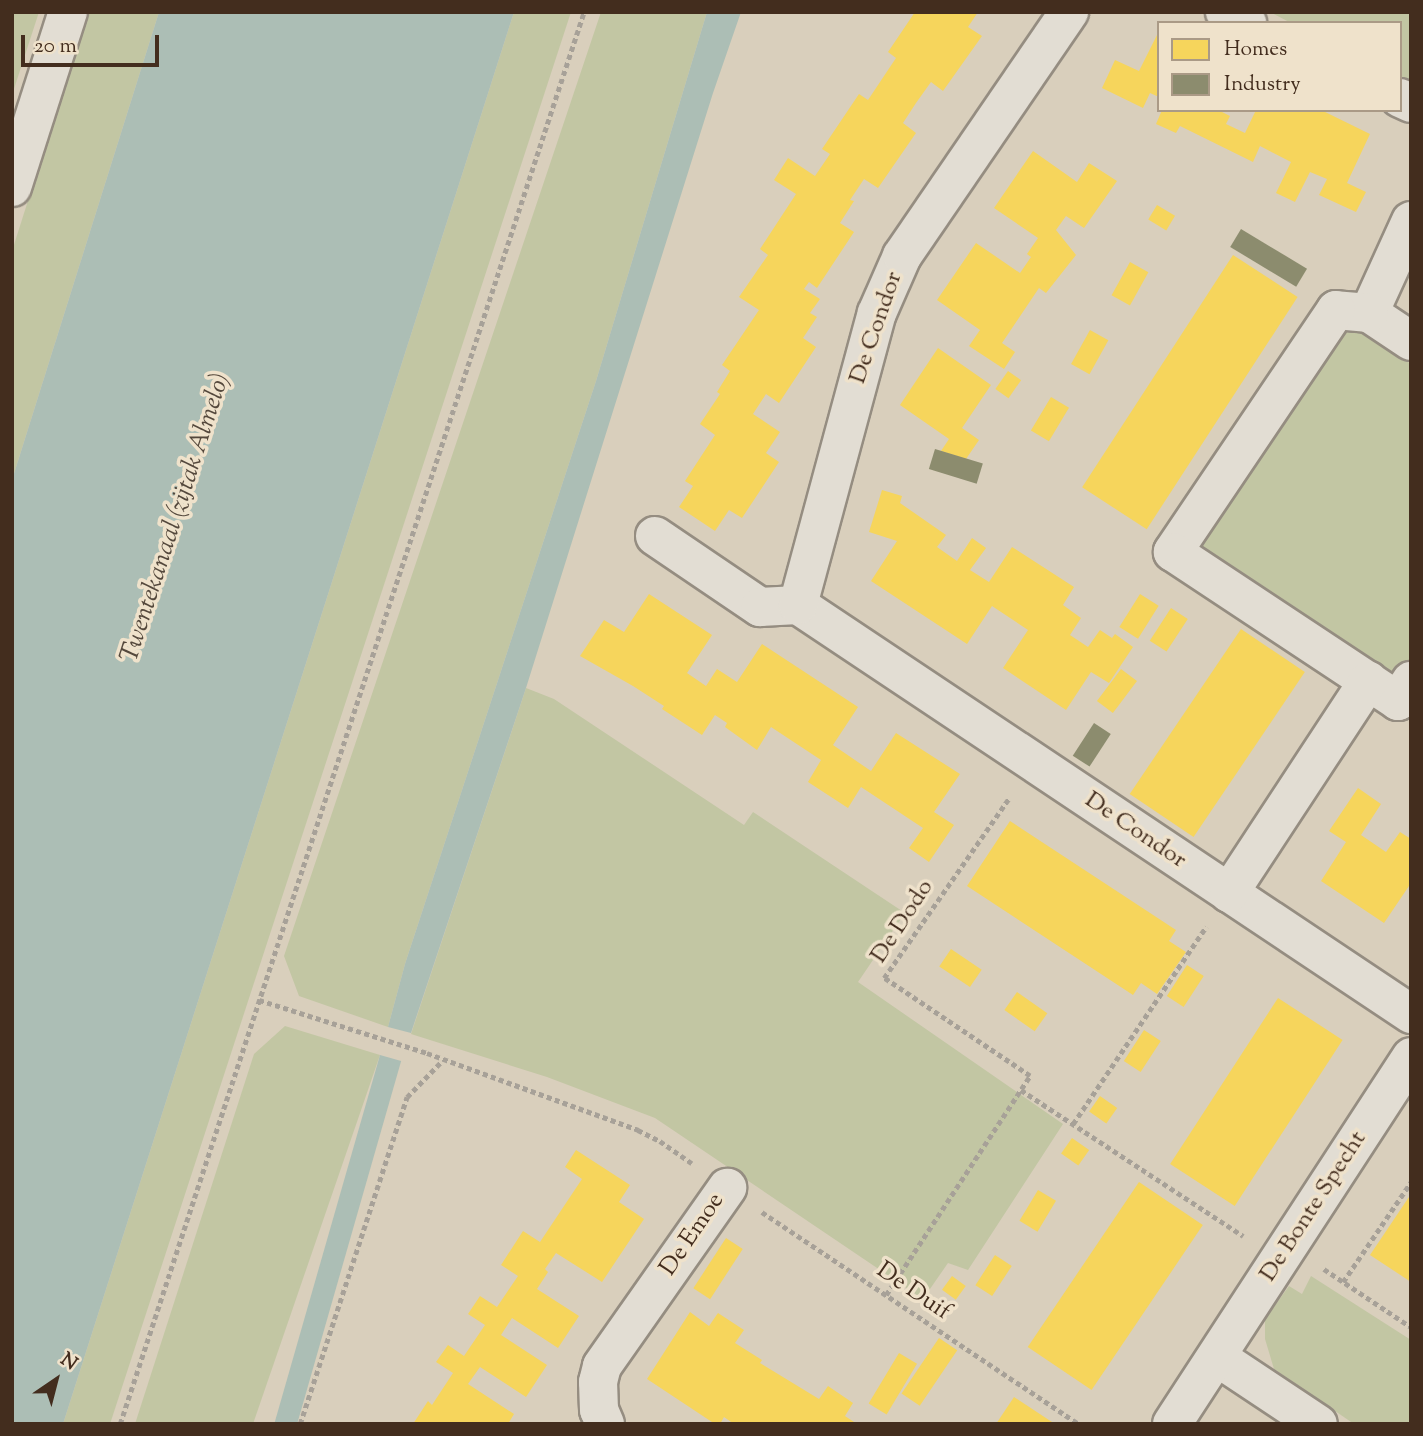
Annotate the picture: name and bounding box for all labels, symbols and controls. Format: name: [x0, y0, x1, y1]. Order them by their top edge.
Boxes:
scale bar: [24, 21, 163, 65]
legend: [1157, 21, 1402, 112]
text: 20 m: [34, 32, 77, 62]
text: Homes: [1224, 35, 1287, 65]
text: Industry: [1224, 70, 1301, 100]
street label: De Condor: [844, 268, 910, 388]
water label: Twentekanaal (zijtak Almelo): [115, 370, 237, 666]
street label: De Condor: [1079, 786, 1191, 876]
street label: De Dodo: [865, 875, 941, 969]
street label: De Bonte Specht: [1255, 1126, 1373, 1288]
street label: De Emoe: [655, 1188, 731, 1282]
street label: De Duif: [870, 1257, 956, 1327]
north arrow: [21, 1345, 91, 1415]
text: N: [54, 1347, 82, 1378]

